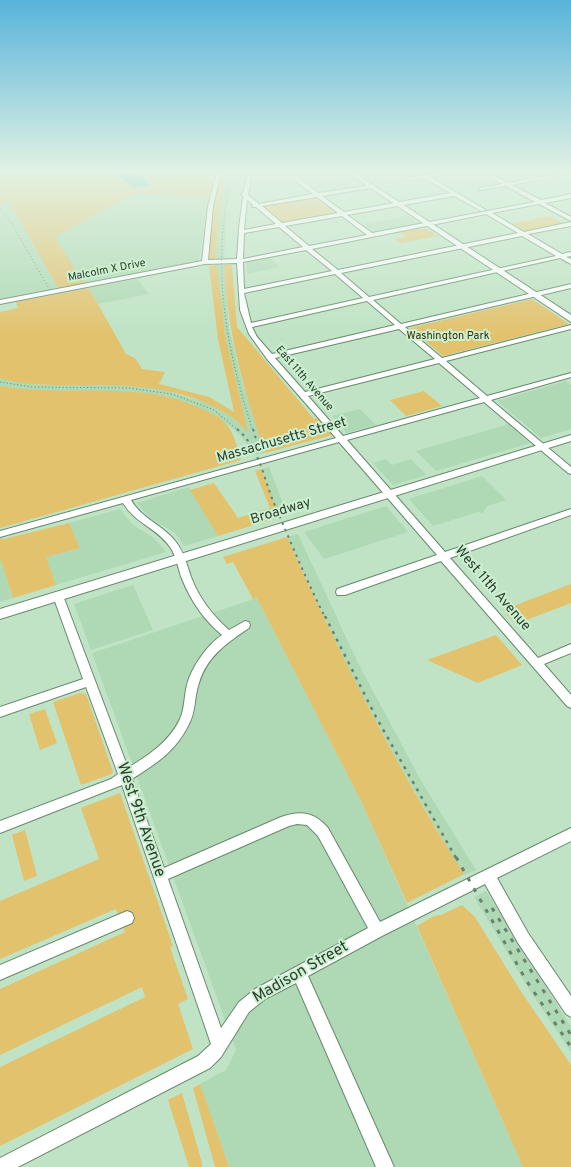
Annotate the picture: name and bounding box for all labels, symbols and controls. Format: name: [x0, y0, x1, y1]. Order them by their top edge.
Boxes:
street label: Malcolm X Drive: [67, 257, 147, 285]
park label: Washington Park: [406, 330, 490, 344]
street label: East 11th Avenue: [272, 344, 336, 414]
street label: Massachusetts Street: [215, 414, 349, 468]
street label: Broadway: [249, 495, 313, 529]
street label: West 11th Avenue: [450, 543, 534, 635]
street label: West 9th Avenue: [111, 760, 169, 880]
street label: Madison Street: [250, 938, 352, 1008]

